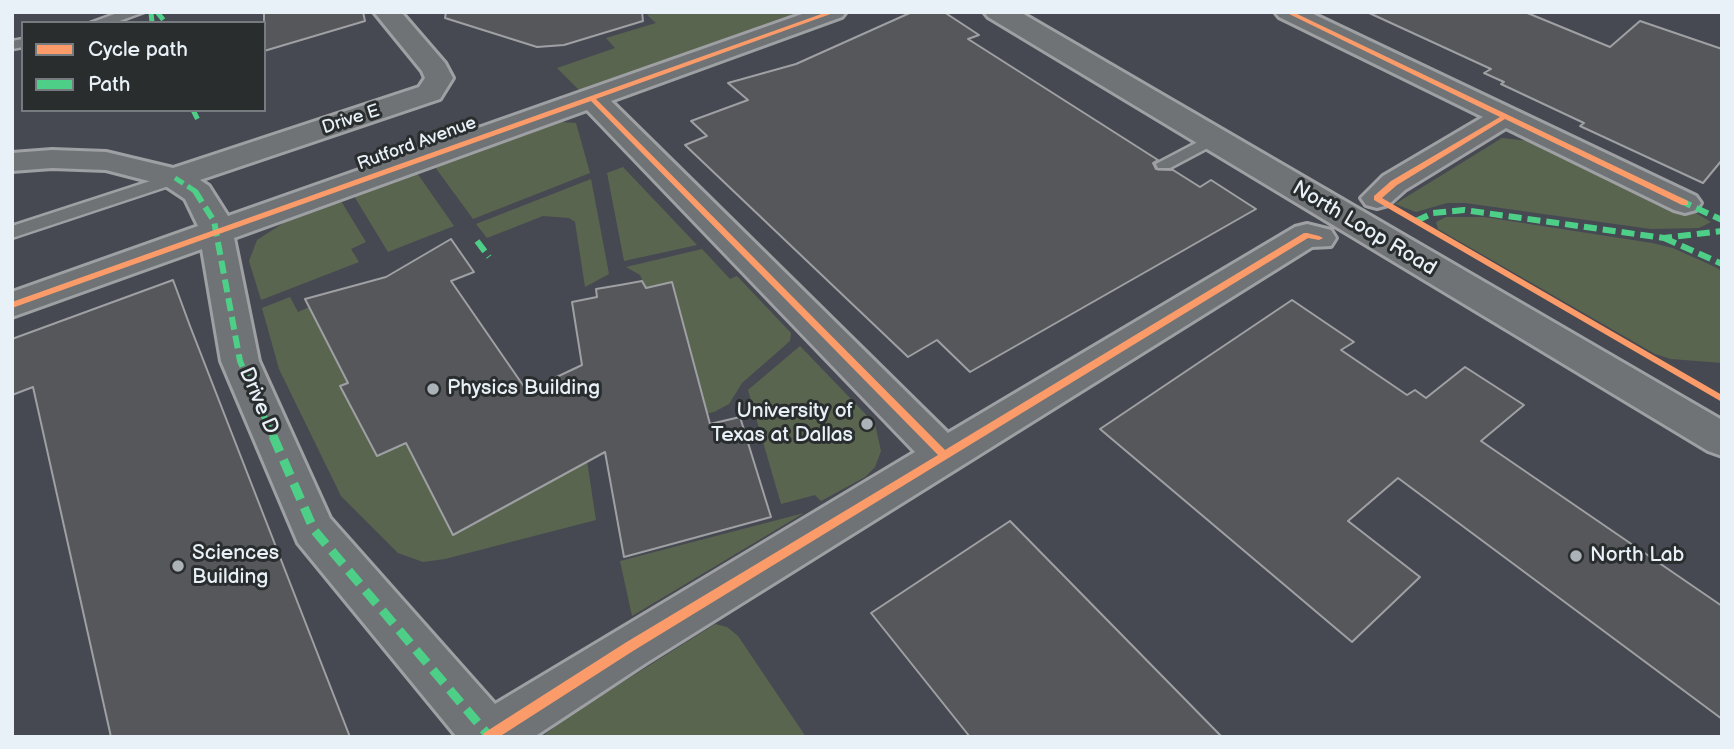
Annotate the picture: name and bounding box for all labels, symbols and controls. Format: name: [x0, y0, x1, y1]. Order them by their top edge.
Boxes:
legend: [21, 21, 266, 112]
text: Cycle path: [88, 37, 188, 62]
text: Path: [88, 72, 130, 97]
street label: Drive E: [320, 101, 382, 139]
street label: Rutford Avenue: [354, 112, 480, 176]
street label: North Loop Road: [1288, 176, 1440, 282]
street label: Drive D: [233, 364, 283, 438]
place label: Physics Building: [447, 376, 600, 402]
marker: Physics Building: [425, 381, 441, 397]
place label: University of Texas at Dallas: [711, 399, 853, 449]
marker: University of Texas at Dallas: [859, 416, 875, 432]
place label: Sciences Building: [192, 541, 279, 591]
place label: North Lab: [1590, 543, 1684, 569]
marker: North Lab: [1568, 548, 1584, 564]
marker: Sciences Building: [170, 558, 186, 574]

